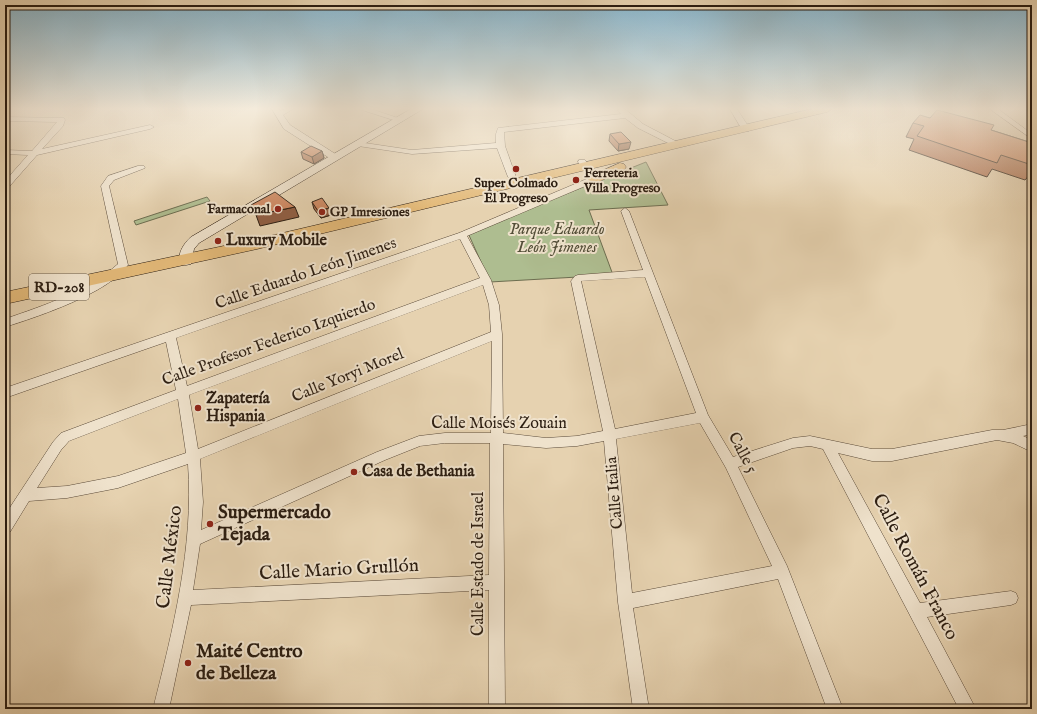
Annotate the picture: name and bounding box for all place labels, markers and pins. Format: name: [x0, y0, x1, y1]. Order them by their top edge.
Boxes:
marker: Super Colmado El Progreso: [511, 164, 521, 174]
place label: Ferreteria Villa Progreso: [583, 165, 660, 197]
place label: Super Colmado El Progreso: [474, 175, 558, 207]
marker: Ferreteria Villa Progreso: [571, 175, 581, 185]
place label: Farmaconal: [207, 201, 270, 218]
marker: Farmaconal: [273, 204, 283, 214]
place label: GP Imresiones: [330, 204, 410, 221]
marker: GP Imresiones: [317, 207, 327, 217]
place label: Luxury Mobile: [226, 231, 328, 251]
marker: Luxury Mobile: [213, 236, 223, 246]
place label: Zapatería Hispania: [206, 389, 271, 427]
marker: Zapatería Hispania: [193, 403, 203, 413]
place label: Casa de Bethania: [362, 462, 475, 482]
marker: Casa de Bethania: [349, 467, 359, 477]
place label: Supermercado Tejada: [217, 501, 331, 547]
marker: Supermercado Tejada: [205, 519, 215, 529]
place label: Maité Centro de Belleza: [196, 640, 303, 686]
marker: Maité Centro de Belleza: [183, 658, 193, 668]

